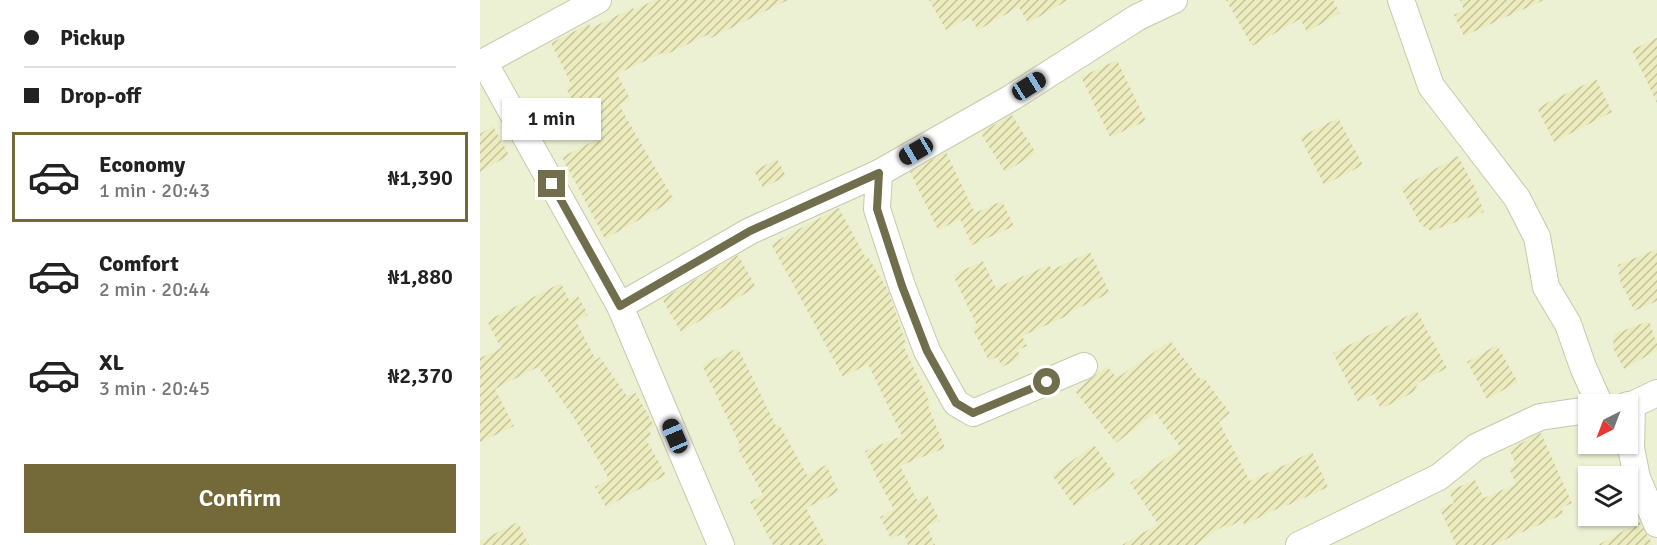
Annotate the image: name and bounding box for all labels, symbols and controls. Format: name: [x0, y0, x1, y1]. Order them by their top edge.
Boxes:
text: Pickup: [60, 24, 125, 51]
car: [1009, 69, 1049, 103]
text: Drop-off: [60, 82, 141, 109]
callout: 1 min: [502, 97, 602, 139]
text: 1 min: [528, 106, 575, 131]
car: [896, 134, 936, 168]
icon: car: [27, 150, 81, 204]
text: Economy: [99, 151, 185, 178]
text: ₦1,390: [387, 164, 453, 191]
route end: [538, 170, 565, 197]
text: 1 min · 20:43: [99, 178, 210, 203]
icon: car: [27, 249, 81, 303]
text: Comfort: [99, 250, 179, 277]
text: ₦1,880: [387, 263, 453, 290]
text: 2 min · 20:44: [99, 277, 210, 302]
icon: car: [27, 348, 81, 402]
text: XL: [99, 349, 124, 376]
text: ₦2,370: [387, 362, 453, 389]
route start: [1033, 368, 1060, 395]
text: 3 min · 20:45: [99, 376, 210, 401]
north arrow: [1578, 394, 1638, 454]
map controls: [1578, 394, 1638, 526]
car: [660, 416, 690, 456]
button: Confirm: [24, 464, 456, 533]
button: layers: [1578, 466, 1638, 526]

